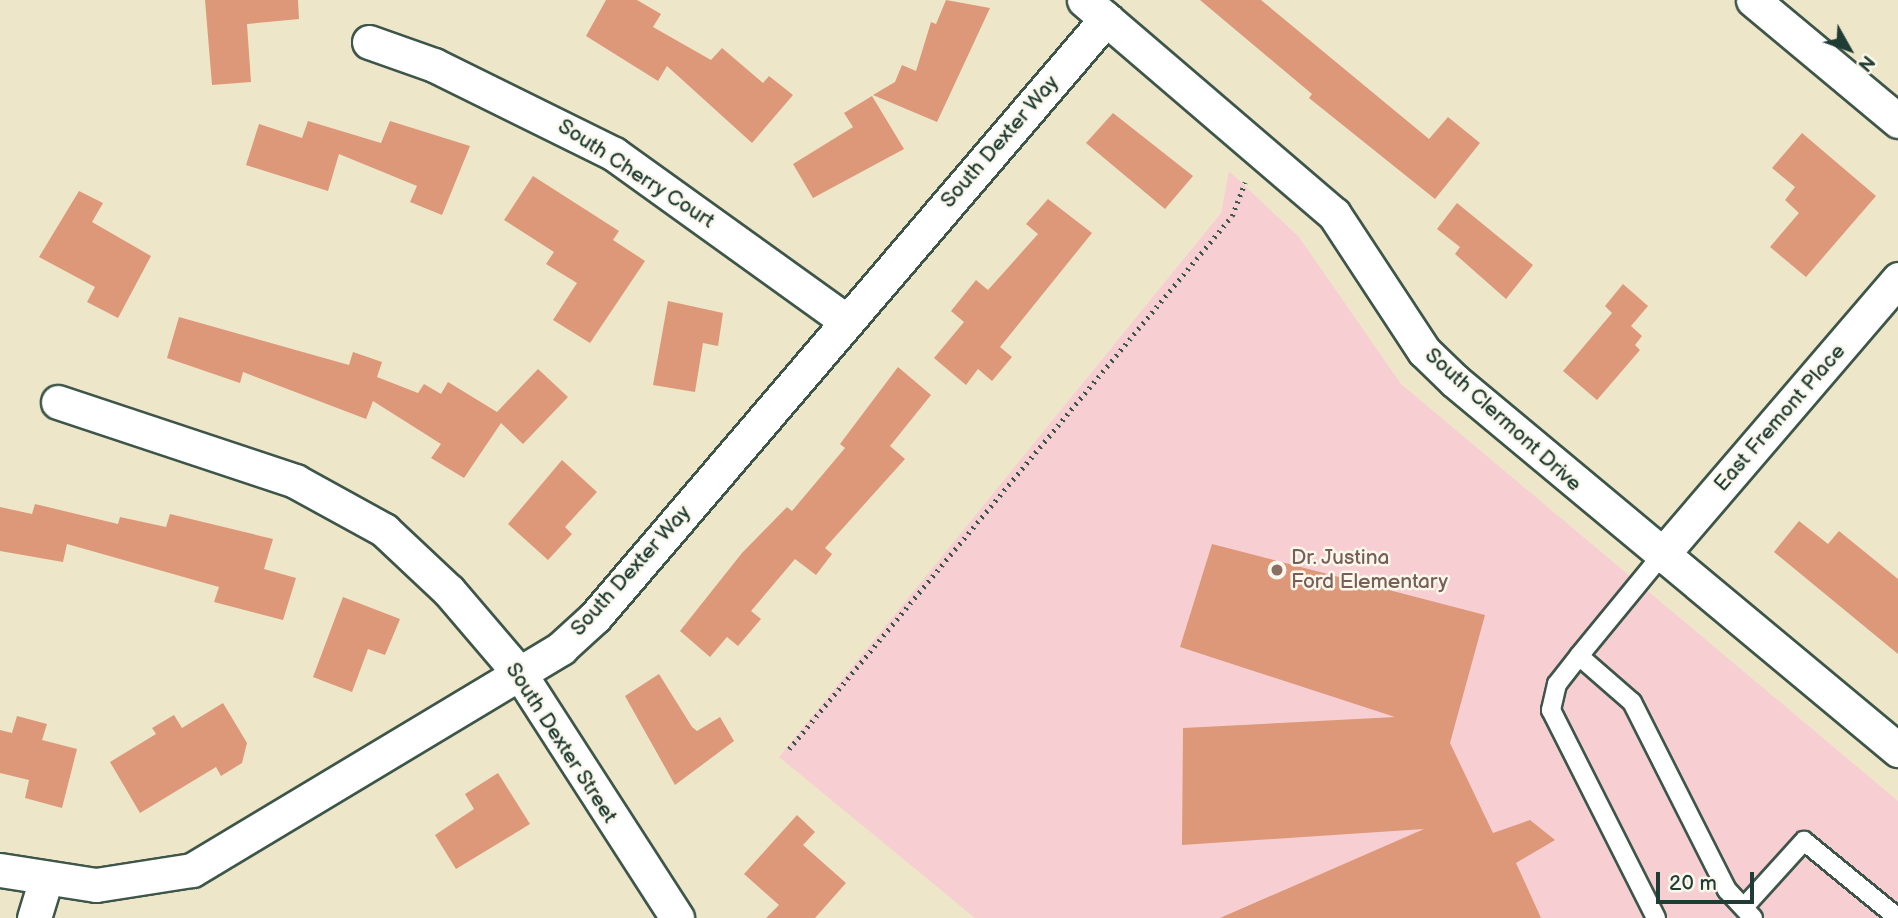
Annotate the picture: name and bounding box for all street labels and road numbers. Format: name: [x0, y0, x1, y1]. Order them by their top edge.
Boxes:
street label: South Dexter Way: [935, 70, 1065, 214]
street label: South Cherry Court: [552, 114, 720, 234]
street label: East Fremont Place: [1709, 339, 1851, 497]
street label: South Clermont Drive: [1420, 343, 1586, 497]
street label: South Dexter Way: [566, 500, 696, 642]
street label: South Dexter Street: [500, 658, 622, 828]

